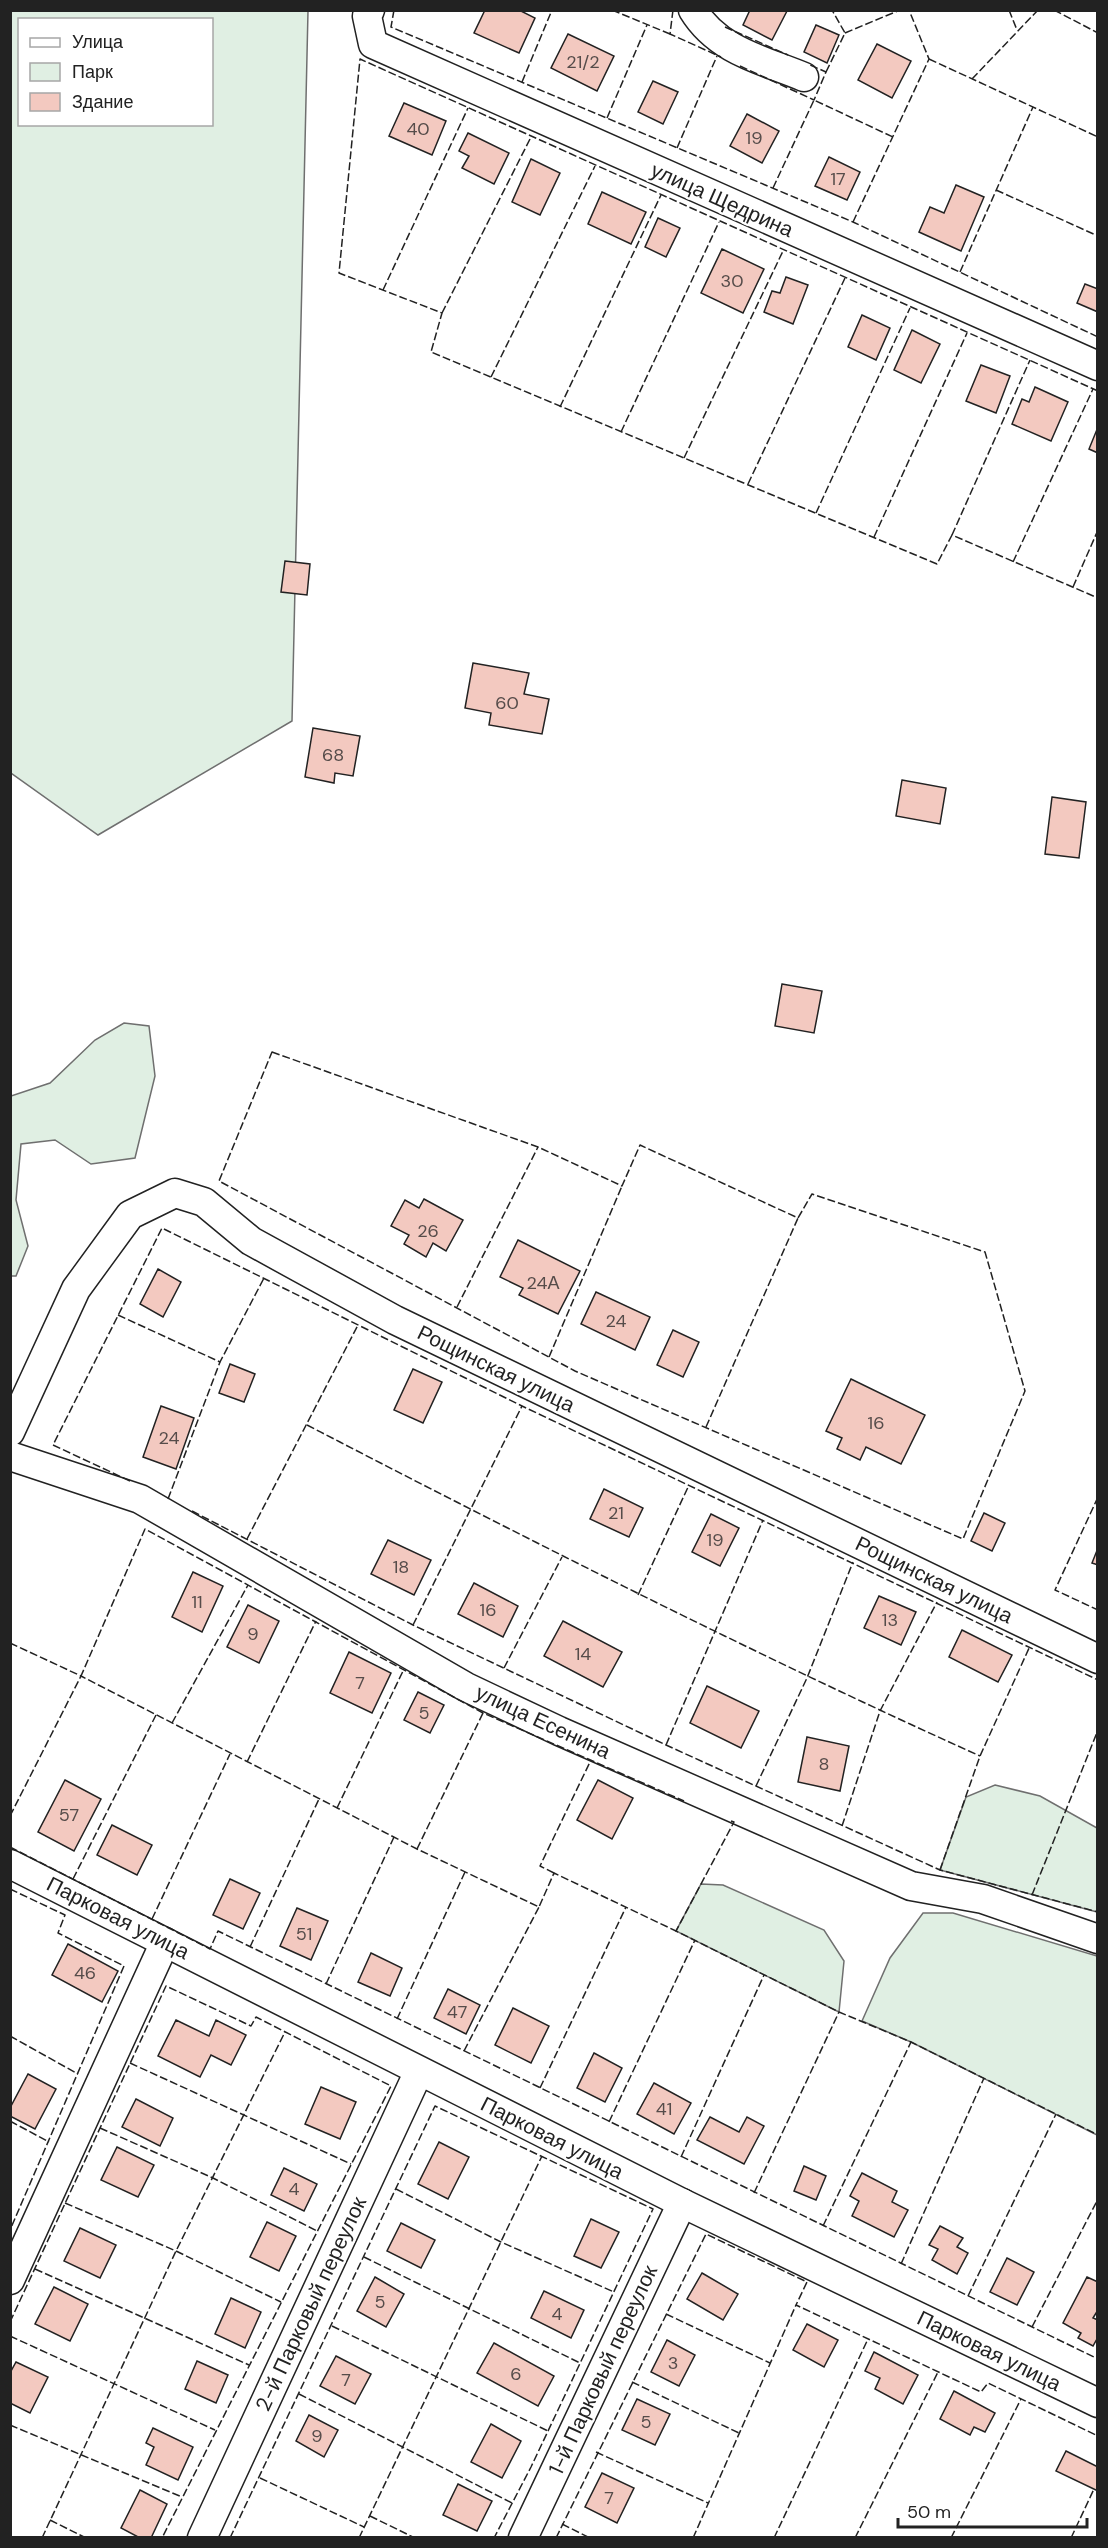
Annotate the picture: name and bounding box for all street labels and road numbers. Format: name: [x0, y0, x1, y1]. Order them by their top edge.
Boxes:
street label: улица Щедрина: [646, 156, 798, 244]
street label: Рощинская улица: [413, 1319, 580, 1419]
street label: Рощинская улица: [851, 1530, 1018, 1630]
street label: улица Есенина: [471, 1678, 615, 1766]
street label: Парковая улица: [42, 1870, 195, 1966]
street label: Парковая улица: [476, 2090, 629, 2186]
street label: 2-й Парковый переулок: [249, 2192, 373, 2416]
street label: 1-й Парковый переулок: [542, 2260, 664, 2479]
street label: Парковая улица: [912, 2304, 1066, 2398]

